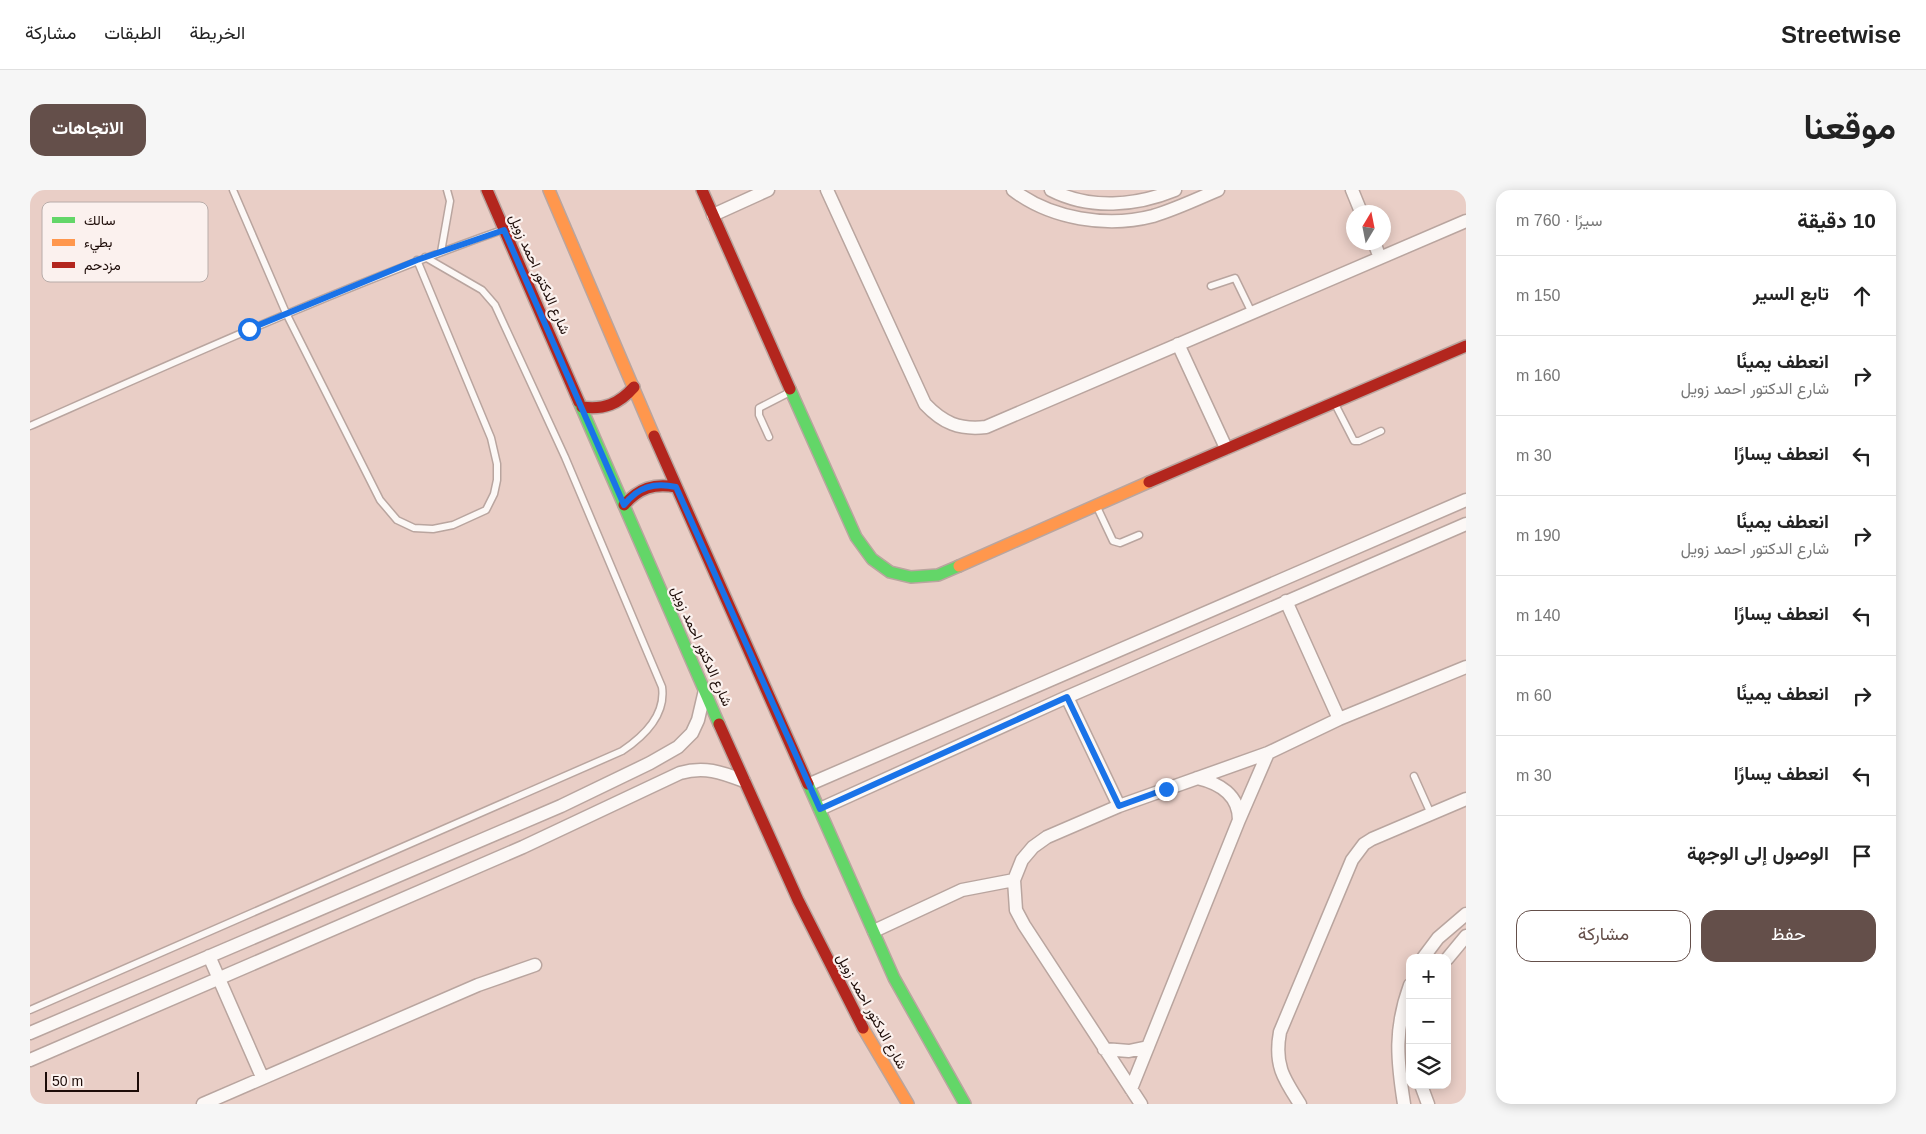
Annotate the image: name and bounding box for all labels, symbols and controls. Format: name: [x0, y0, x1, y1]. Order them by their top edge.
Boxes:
text: Streetwise: [1781, 21, 1901, 48]
text: مشاركة: [25, 23, 76, 43]
text: الطبقات: [104, 23, 161, 43]
text: الخريطة: [189, 23, 245, 43]
button: الاتجاهات: [30, 104, 146, 156]
text: موقعنا: [1803, 107, 1896, 146]
legend: [42, 202, 208, 282]
north arrow: [1346, 205, 1391, 250]
text: 10 دقيقة: [1797, 209, 1876, 232]
street label: شارع الدكتور احمد زويل: [504, 211, 574, 338]
text: سالك: [84, 212, 115, 228]
text: سيرًا · 760 m: [1516, 212, 1602, 229]
text: بطيء: [84, 234, 112, 254]
text: مزدحم: [84, 257, 121, 274]
icon: ahead: [1848, 282, 1876, 310]
text: تابع السير: [1753, 283, 1829, 304]
text: 150 m: [1516, 287, 1560, 304]
route start: [238, 318, 261, 341]
text: انعطف يمينًا: [1736, 351, 1829, 372]
icon: right: [1848, 362, 1876, 390]
text: 160 m: [1516, 367, 1560, 384]
text: شارع الدكتور احمد زويل: [1681, 380, 1829, 397]
icon: left: [1848, 442, 1876, 470]
text: انعطف يسارًا: [1734, 443, 1829, 464]
text: 30 m: [1516, 447, 1552, 464]
text: انعطف يمينًا: [1736, 511, 1829, 532]
icon: right: [1848, 522, 1876, 550]
text: 190 m: [1516, 527, 1560, 544]
text: شارع الدكتور احمد زويل: [1681, 540, 1829, 557]
street label: شارع الدكتور احمد زويل: [666, 583, 736, 710]
icon: left: [1848, 602, 1876, 630]
text: انعطف يسارًا: [1734, 603, 1829, 624]
text: 140 m: [1516, 607, 1560, 624]
icon: right: [1848, 682, 1876, 710]
text: انعطف يمينًا: [1736, 683, 1829, 704]
text: 60 m: [1516, 687, 1552, 704]
icon: left: [1848, 762, 1876, 790]
text: انعطف يسارًا: [1734, 763, 1829, 784]
text: 30 m: [1516, 767, 1552, 784]
route end: [1155, 778, 1178, 801]
icon: arrive: [1848, 842, 1876, 870]
text: الوصول إلى الوجهة: [1687, 843, 1829, 864]
button: مشاركة: [1516, 910, 1691, 962]
button: حفظ: [1701, 910, 1876, 962]
street label: شارع الدكتور احمد زويل: [831, 950, 910, 1073]
map controls: [1406, 954, 1451, 1089]
button: +: [1406, 954, 1451, 999]
button: −: [1406, 999, 1451, 1044]
button: layers: [1406, 1044, 1451, 1089]
scale bar: [45, 1069, 139, 1092]
text: 50 m: [52, 1073, 83, 1089]

